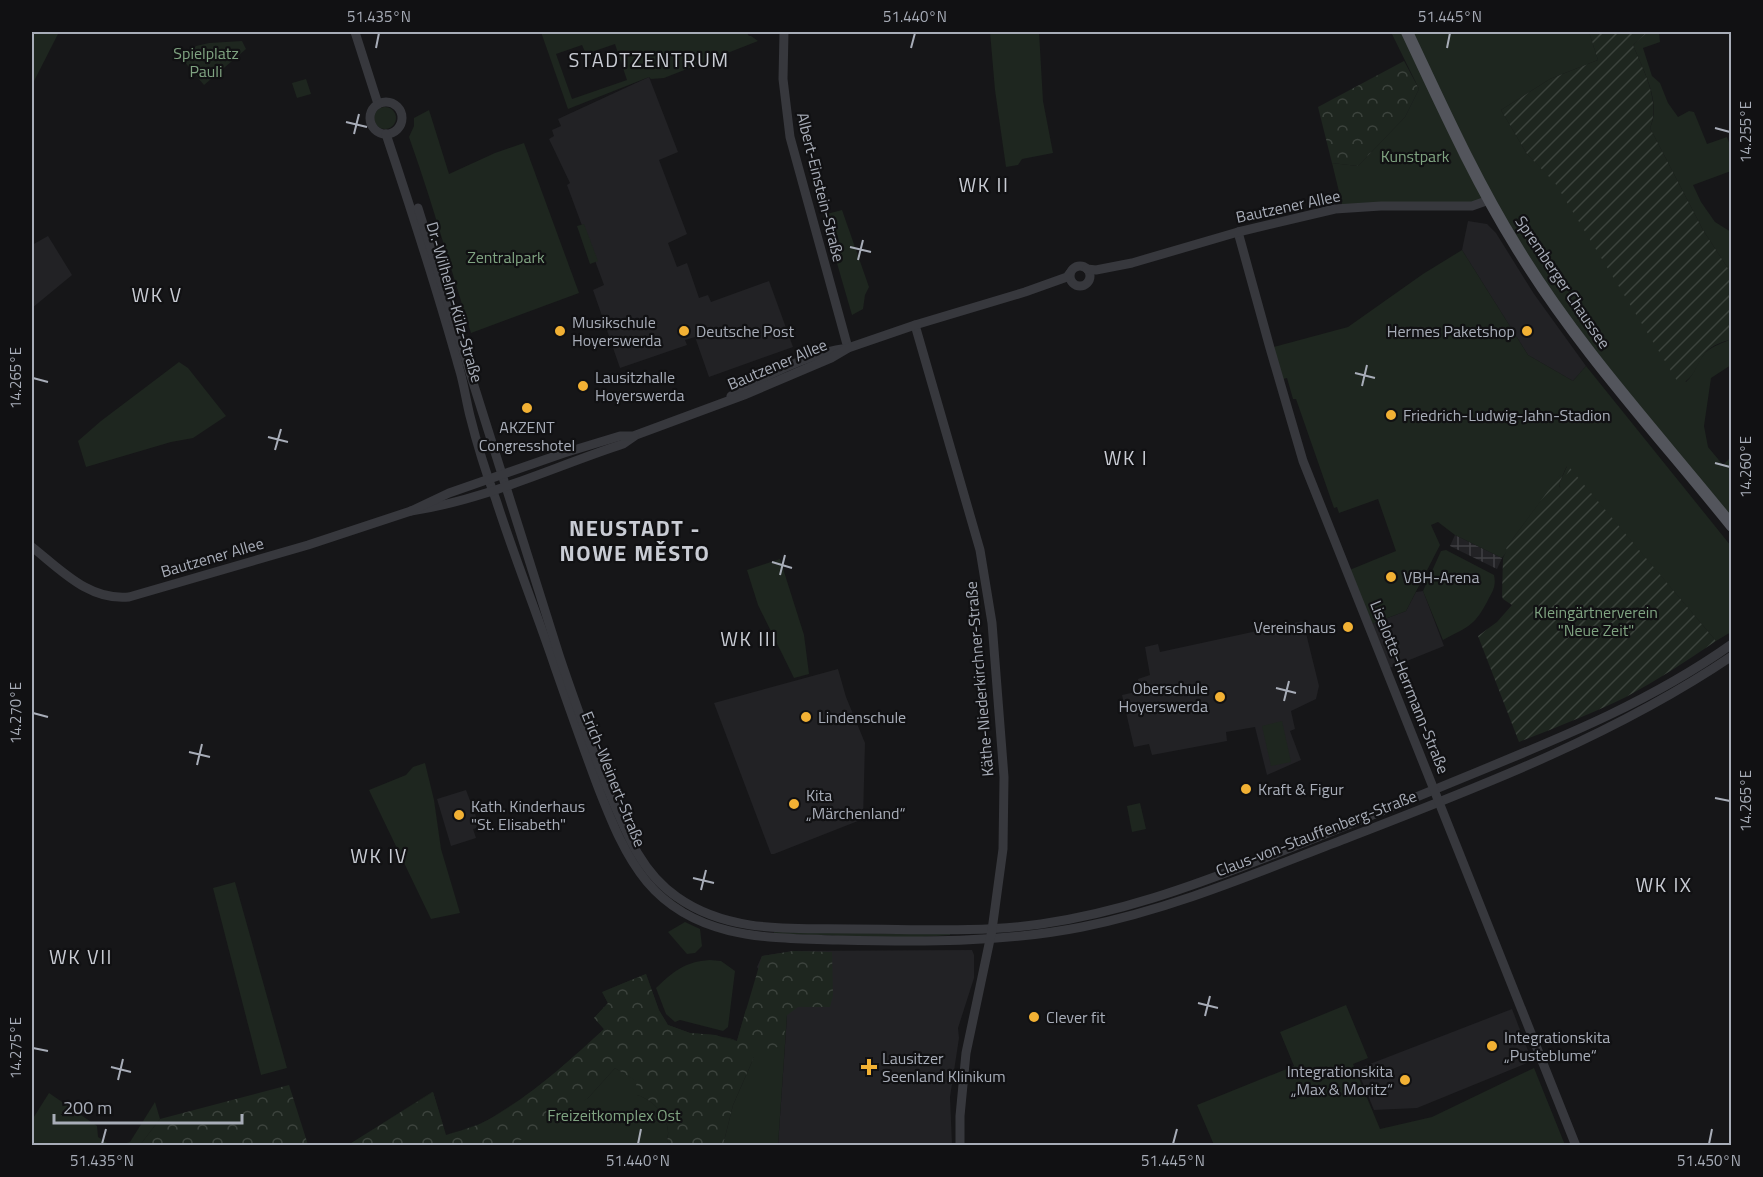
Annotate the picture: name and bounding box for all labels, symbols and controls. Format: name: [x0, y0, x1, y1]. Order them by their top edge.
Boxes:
text: 51.435°N: [347, 5, 411, 28]
text: 51.440°N: [883, 5, 947, 28]
text: 51.445°N: [1418, 5, 1482, 28]
park label: Spielplatz Pauli: [173, 41, 239, 83]
district label: STADTZENTRUM: [568, 44, 730, 75]
text: 14.255°E: [1734, 101, 1757, 163]
street label: Albert-Einstein-Straße: [791, 110, 851, 264]
park label: Kunstpark: [1381, 144, 1450, 168]
district label: WK II: [959, 169, 1009, 200]
street label: Bautzener Allee: [1234, 183, 1342, 229]
street label: Spremberger Chaussee: [1509, 211, 1617, 353]
street label: Dr.-Wilhelm-Külz-Straße: [421, 219, 489, 385]
park label: Zentralpark: [467, 245, 545, 269]
district label: WK V: [131, 279, 183, 310]
place label: Musikschule Hoyerswerda: [572, 310, 662, 352]
place label: Deutsche Post: [696, 319, 794, 343]
place label: Hermes Paketshop: [1387, 319, 1515, 343]
marker: Musikschule Hoyerswerda: [553, 324, 567, 338]
marker: Deutsche Post: [677, 324, 691, 338]
marker: Hermes Paketshop: [1520, 324, 1534, 338]
street label: Bautzener Allee: [723, 332, 831, 396]
text: 14.265°E: [4, 347, 27, 409]
place label: Lausitzhalle Hoyerswerda: [595, 365, 685, 407]
marker: Lausitzhalle Hoyerswerda: [576, 379, 590, 393]
marker: AKZENT Congresshotel: [520, 401, 534, 415]
place label: Friedrich-Ludwig-Jahn-Stadion: [1403, 403, 1611, 427]
marker: Friedrich-Ludwig-Jahn-Stadion: [1384, 408, 1398, 422]
place label: AKZENT Congresshotel: [479, 415, 575, 457]
text: 14.260°E: [1734, 436, 1757, 498]
district label: WK I: [1104, 442, 1148, 473]
district label: NEUSTADT - NOWE MĚSTO: [560, 511, 710, 570]
street label: Bautzener Allee: [158, 531, 266, 583]
place label: VBH-Arena: [1403, 565, 1479, 589]
marker: VBH-Arena: [1384, 570, 1398, 584]
street label: Käthe-Niederkirchner-Straße: [959, 580, 999, 778]
street label: Liselotte-Herrmann-Straße: [1364, 597, 1456, 777]
park label: Kleingärtnerverein "Neue Zeit": [1534, 600, 1658, 642]
place label: Vereinshaus: [1254, 615, 1336, 639]
marker: Vereinshaus: [1341, 620, 1355, 634]
district label: WK III: [720, 623, 778, 654]
place label: Oberschule Hoyerswerda: [1118, 676, 1208, 718]
text: 14.270°E: [4, 682, 27, 744]
marker: Oberschule Hoyerswerda: [1213, 690, 1227, 704]
place label: Lindenschule: [818, 705, 906, 729]
street label: Erich-Weinert-Straße: [576, 707, 652, 851]
marker: Lindenschule: [799, 710, 813, 724]
text: 14.265°E: [1734, 770, 1757, 832]
place label: Kraft & Figur: [1258, 777, 1344, 801]
marker: Kraft & Figur: [1239, 782, 1253, 796]
place label: Kita „Märchenland“: [806, 783, 906, 825]
street label: Claus-von-Stauffenberg-Straße: [1212, 784, 1420, 882]
place label: Kath. Kinderhaus "St. Elisabeth": [471, 794, 585, 836]
marker: Kita „Märchenland“: [787, 797, 801, 811]
marker: Kath. Kinderhaus "St. Elisabeth": [452, 808, 466, 822]
district label: WK IV: [350, 840, 408, 871]
district label: WK IX: [1635, 869, 1693, 900]
district label: WK VII: [49, 941, 113, 972]
place label: Clever fit: [1046, 1005, 1106, 1029]
marker: Clever fit: [1027, 1010, 1041, 1024]
text: 14.275°E: [4, 1017, 27, 1079]
place label: Integrationskita „Pusteblume“: [1504, 1025, 1610, 1067]
marker: Integrationskita „Pusteblume“: [1485, 1039, 1499, 1053]
place label: Lausitzer Seenland Klinikum: [882, 1046, 1006, 1088]
marker: Lausitzer Seenland Klinikum: [860, 1058, 878, 1076]
place label: Integrationskita „Max & Moritz“: [1287, 1059, 1393, 1101]
marker: Integrationskita „Max & Moritz“: [1398, 1073, 1412, 1087]
scale bar: [54, 1087, 242, 1125]
text: 200 m: [63, 1094, 112, 1121]
park label: Freizeitkomplex Ost: [547, 1103, 681, 1127]
text: 51.435°N: [70, 1149, 134, 1172]
text: 51.440°N: [606, 1149, 670, 1172]
text: 51.445°N: [1141, 1149, 1205, 1172]
text: 51.450°N: [1677, 1149, 1741, 1172]

